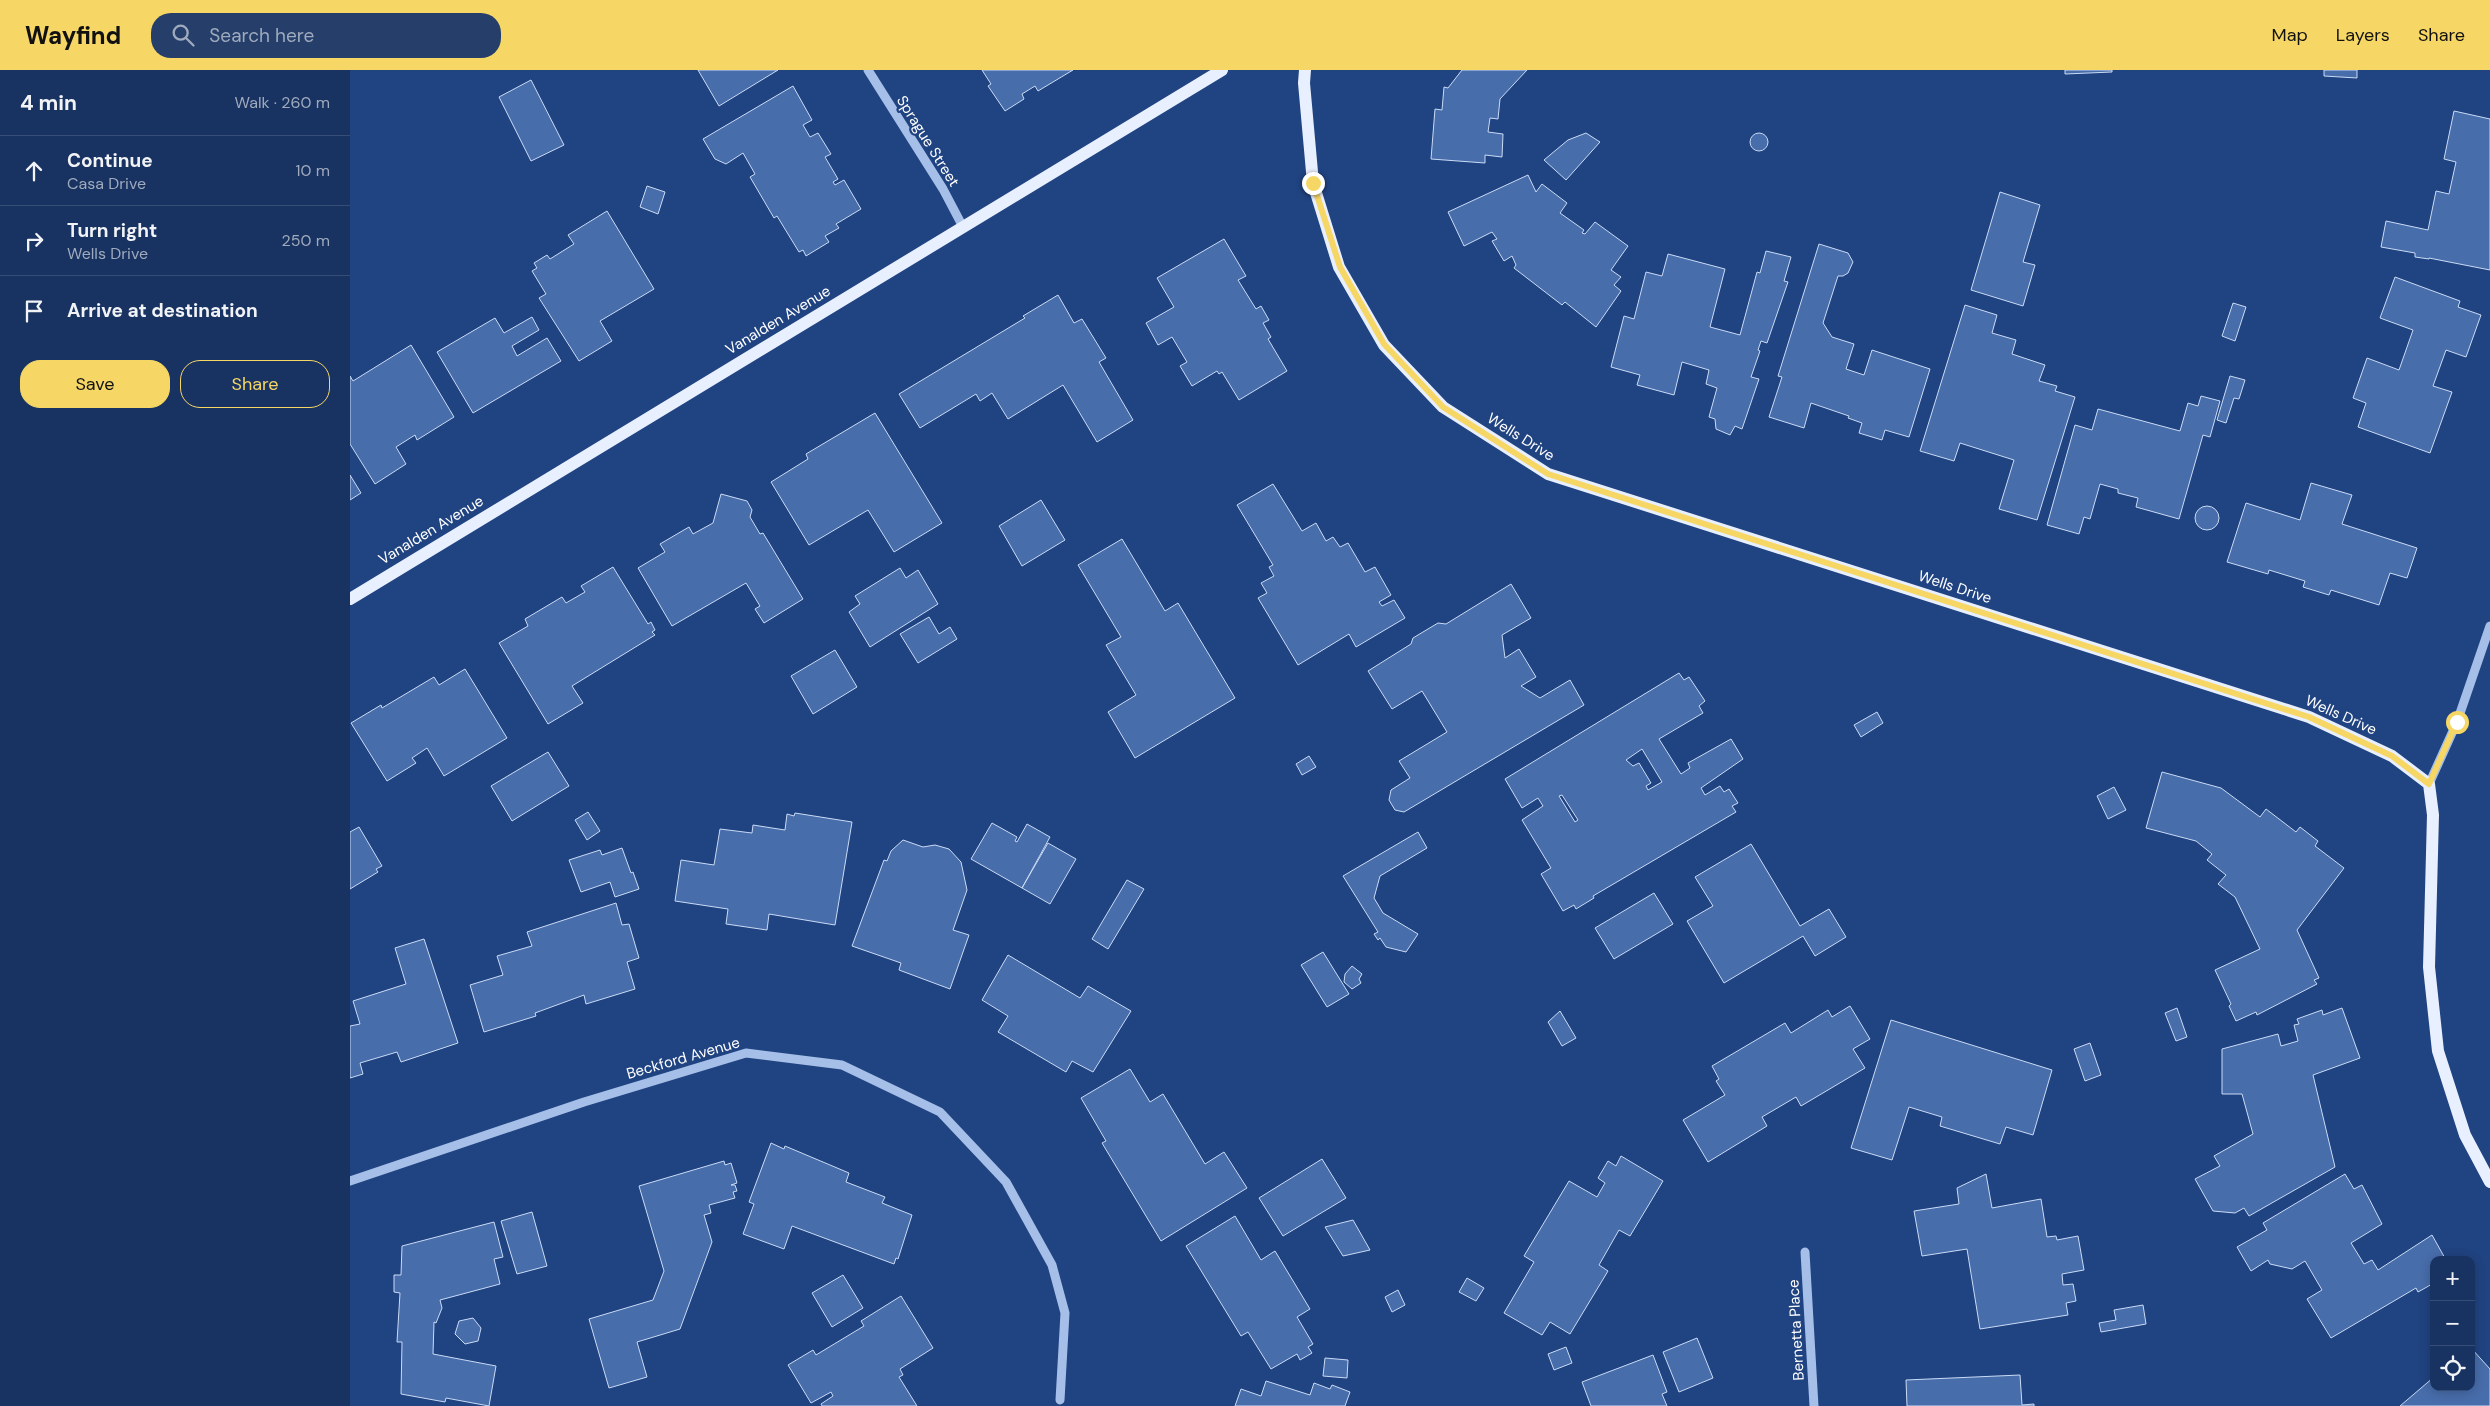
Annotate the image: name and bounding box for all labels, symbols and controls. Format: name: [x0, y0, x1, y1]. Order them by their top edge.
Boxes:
search box: [151, 13, 501, 58]
text: Wayfind: [25, 20, 121, 51]
icon: search: [169, 21, 197, 49]
text: Search here: [209, 23, 314, 48]
text: Map: [2272, 23, 2308, 47]
text: Layers: [2336, 23, 2390, 47]
text: Share: [2418, 23, 2465, 47]
text: 4 min: [20, 89, 77, 117]
text: Walk · 260 m: [235, 92, 330, 113]
street label: Sprague Street: [892, 92, 964, 190]
text: Continue: [67, 148, 153, 173]
icon: ahead: [20, 157, 48, 185]
text: 10 m: [296, 160, 330, 181]
route end: [1302, 172, 1325, 195]
text: Casa Drive: [67, 173, 146, 194]
text: Turn right: [67, 218, 157, 243]
icon: right: [20, 227, 48, 255]
text: 250 m: [282, 230, 330, 251]
text: Wells Drive: [67, 243, 148, 264]
street label: Vanalden Avenue: [722, 281, 834, 359]
icon: arrive: [20, 297, 48, 325]
text: Arrive at destination: [67, 298, 258, 323]
button: Save: [20, 360, 170, 408]
button: Share: [180, 360, 330, 408]
street label: Wells Drive: [1483, 408, 1559, 466]
street label: Vanalden Avenue: [375, 491, 487, 569]
street label: Wells Drive: [1916, 566, 1994, 608]
street label: Wells Drive: [2302, 690, 2380, 740]
route start: [2446, 711, 2469, 734]
street label: Beckford Avenue: [624, 1032, 742, 1084]
map controls: [2430, 1256, 2475, 1391]
button: +: [2430, 1256, 2475, 1301]
street label: Bernetta Place: [1783, 1279, 1809, 1381]
button: −: [2430, 1301, 2475, 1346]
button: locate: [2430, 1346, 2475, 1391]

